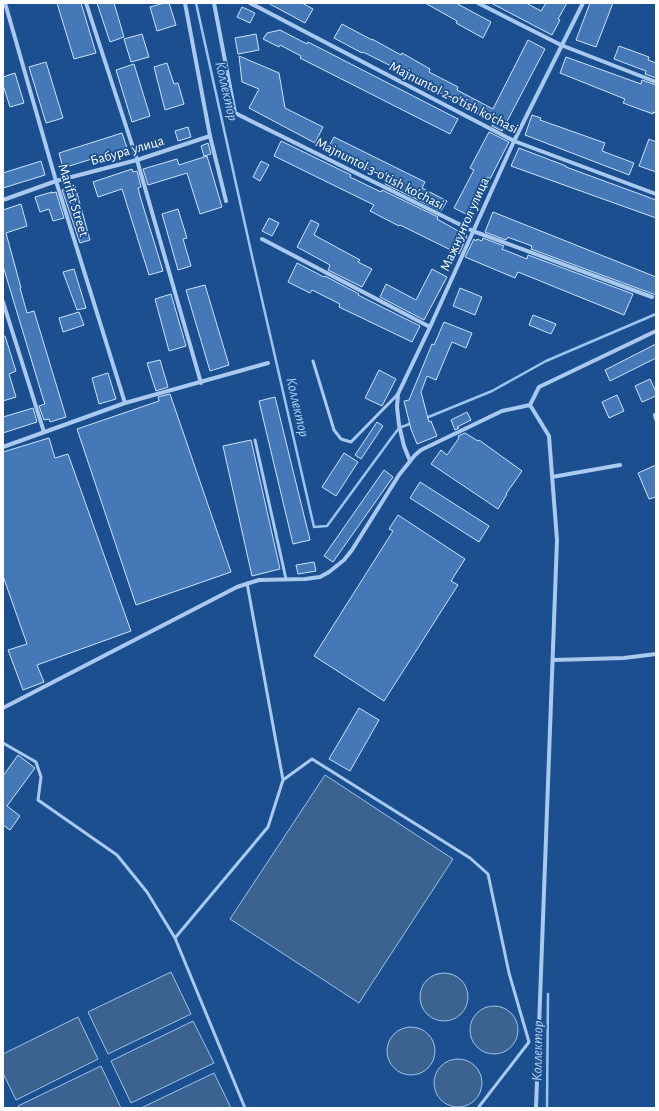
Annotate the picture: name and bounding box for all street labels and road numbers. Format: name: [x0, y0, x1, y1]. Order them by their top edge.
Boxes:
street label: Majnuntol 2-o'tish ko'chasi: [387, 59, 520, 137]
street label: Бабура улица: [89, 134, 166, 168]
street label: Majnuntol 3-o'tish ko'chasi: [313, 135, 446, 212]
street label: Marifat Street: [55, 162, 91, 239]
street label: Мажнунтол улица: [438, 175, 492, 273]

